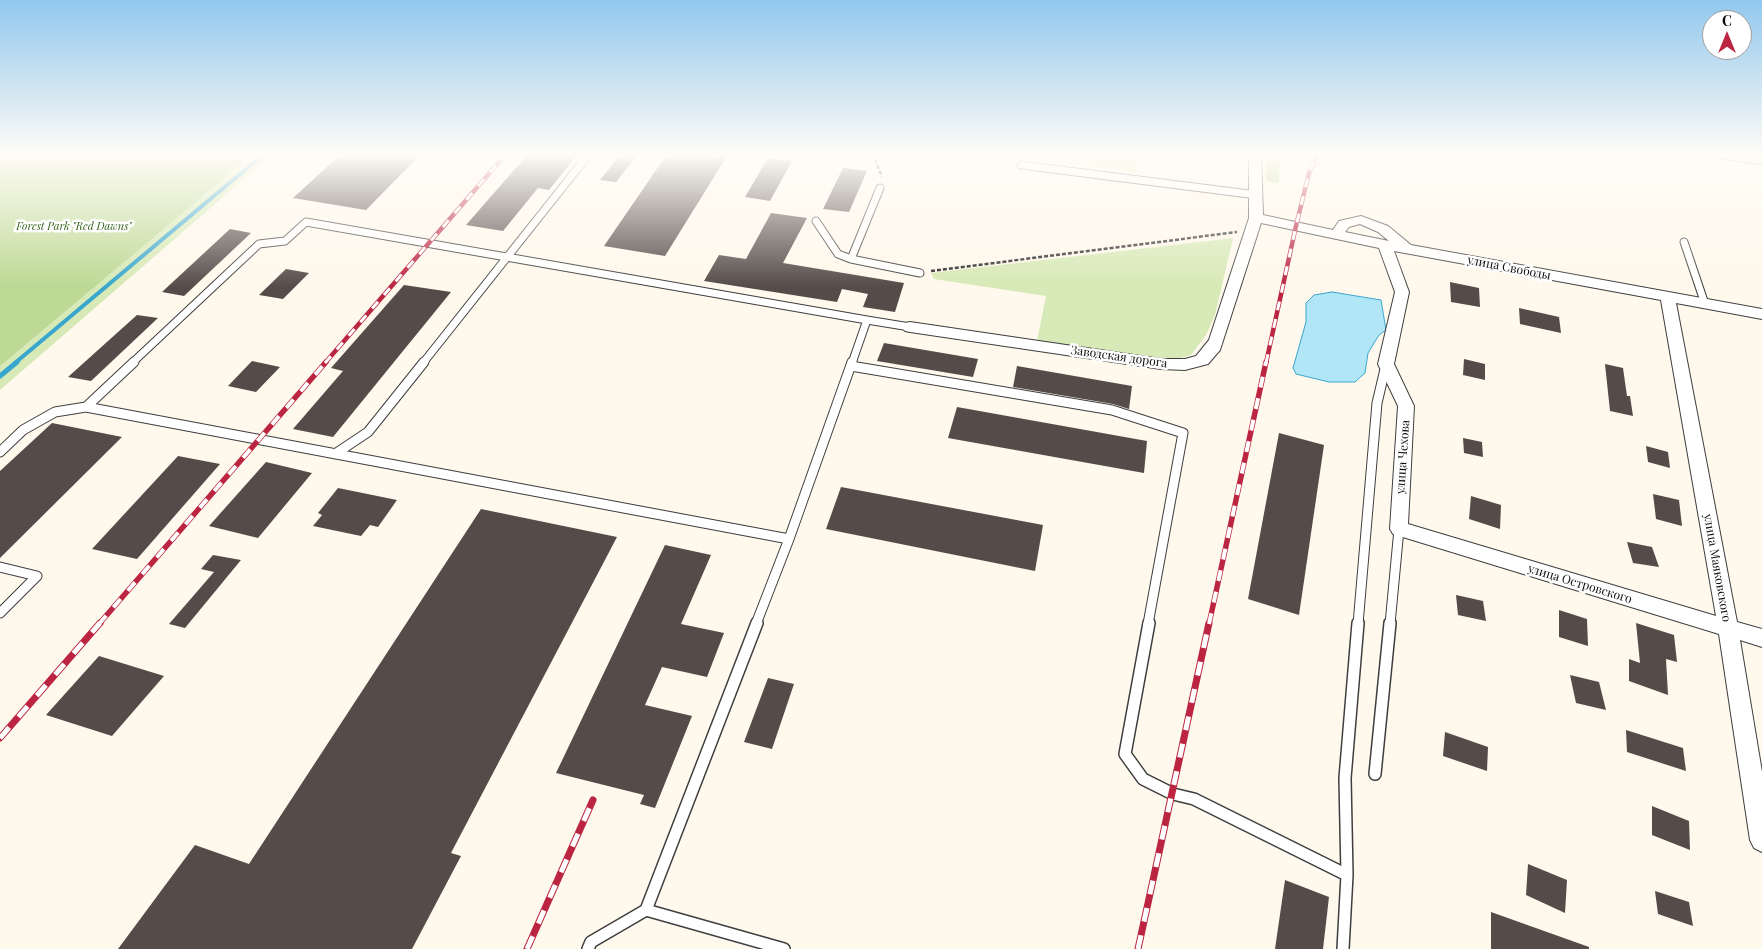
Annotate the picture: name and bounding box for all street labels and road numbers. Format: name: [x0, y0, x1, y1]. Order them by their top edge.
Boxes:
street label: улица Свободы: [1466, 253, 1552, 283]
street label: Заводская дорога: [1070, 343, 1168, 371]
street label: улица Чехова: [1393, 419, 1413, 495]
street label: улица Маяковского: [1700, 513, 1734, 623]
street label: улица Островского: [1526, 561, 1634, 607]

